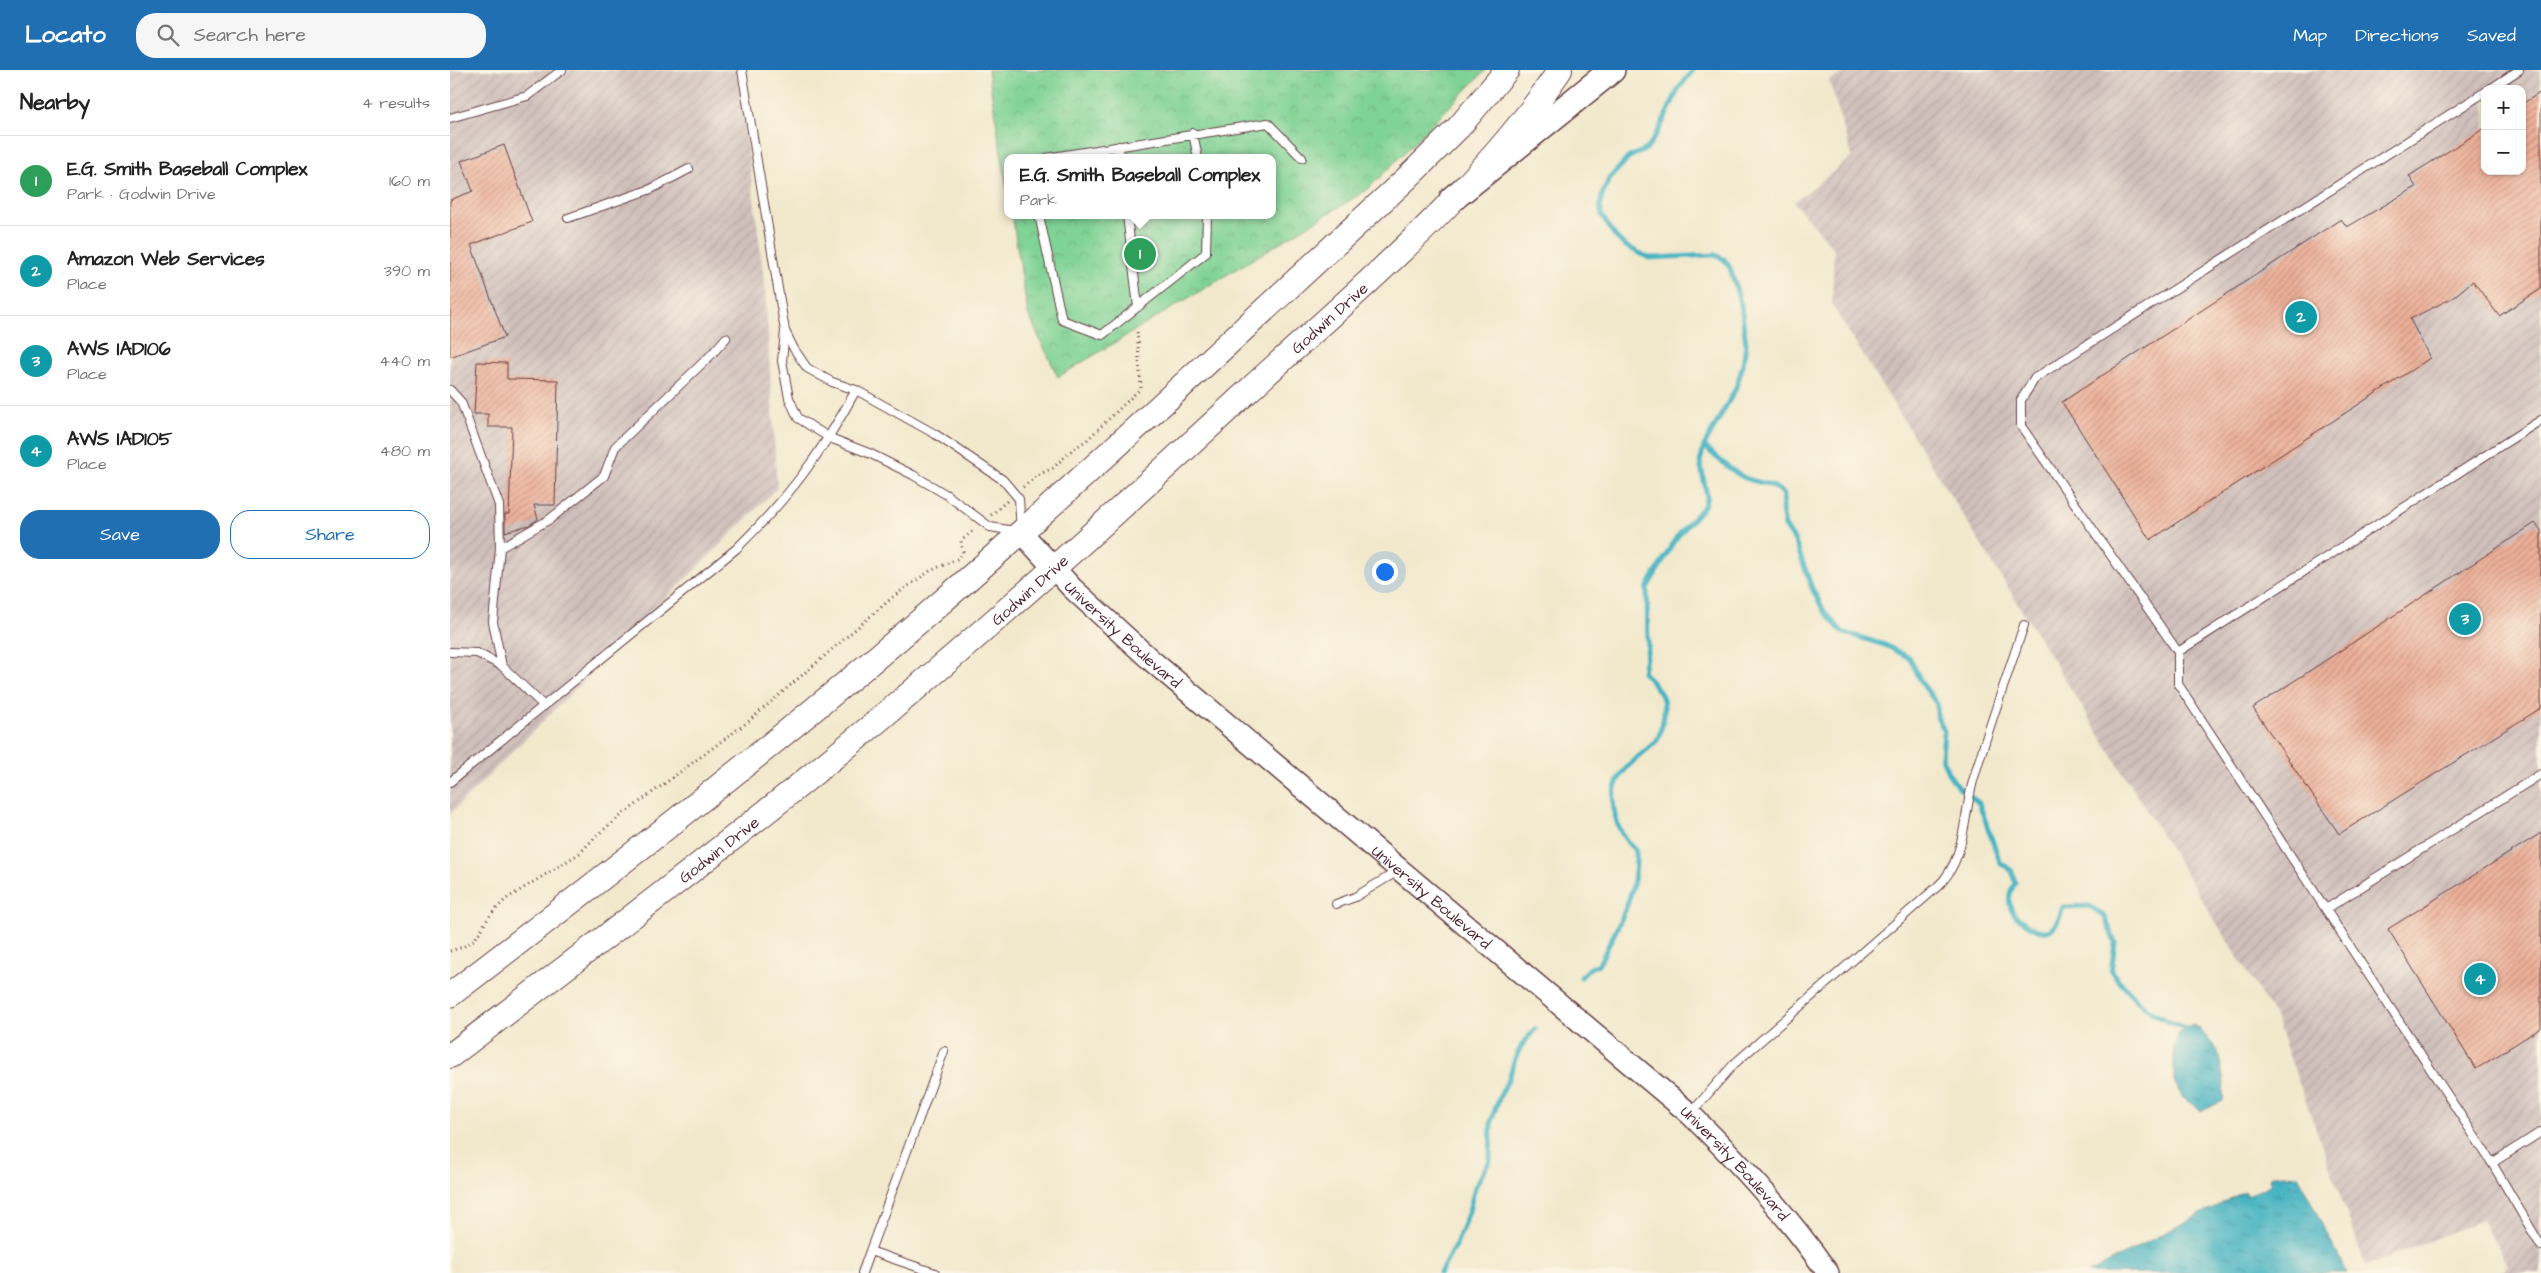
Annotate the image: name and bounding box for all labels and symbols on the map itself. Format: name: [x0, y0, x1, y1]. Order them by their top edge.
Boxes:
pin: 1: [1124, 235, 1156, 273]
street label: Godwin Drive: [1287, 277, 1373, 359]
pin: 2: [2285, 298, 2317, 336]
street label: Godwin Drive: [987, 550, 1074, 631]
your location: [1372, 559, 1398, 585]
street label: University Boulevard: [1059, 577, 1186, 693]
pin: 3: [2449, 600, 2481, 638]
street label: Godwin Drive: [674, 811, 764, 889]
street label: University Boulevard: [1367, 841, 1496, 954]
pin: 4: [2464, 960, 2496, 998]
street label: University Boulevard: [1676, 1101, 1794, 1226]

